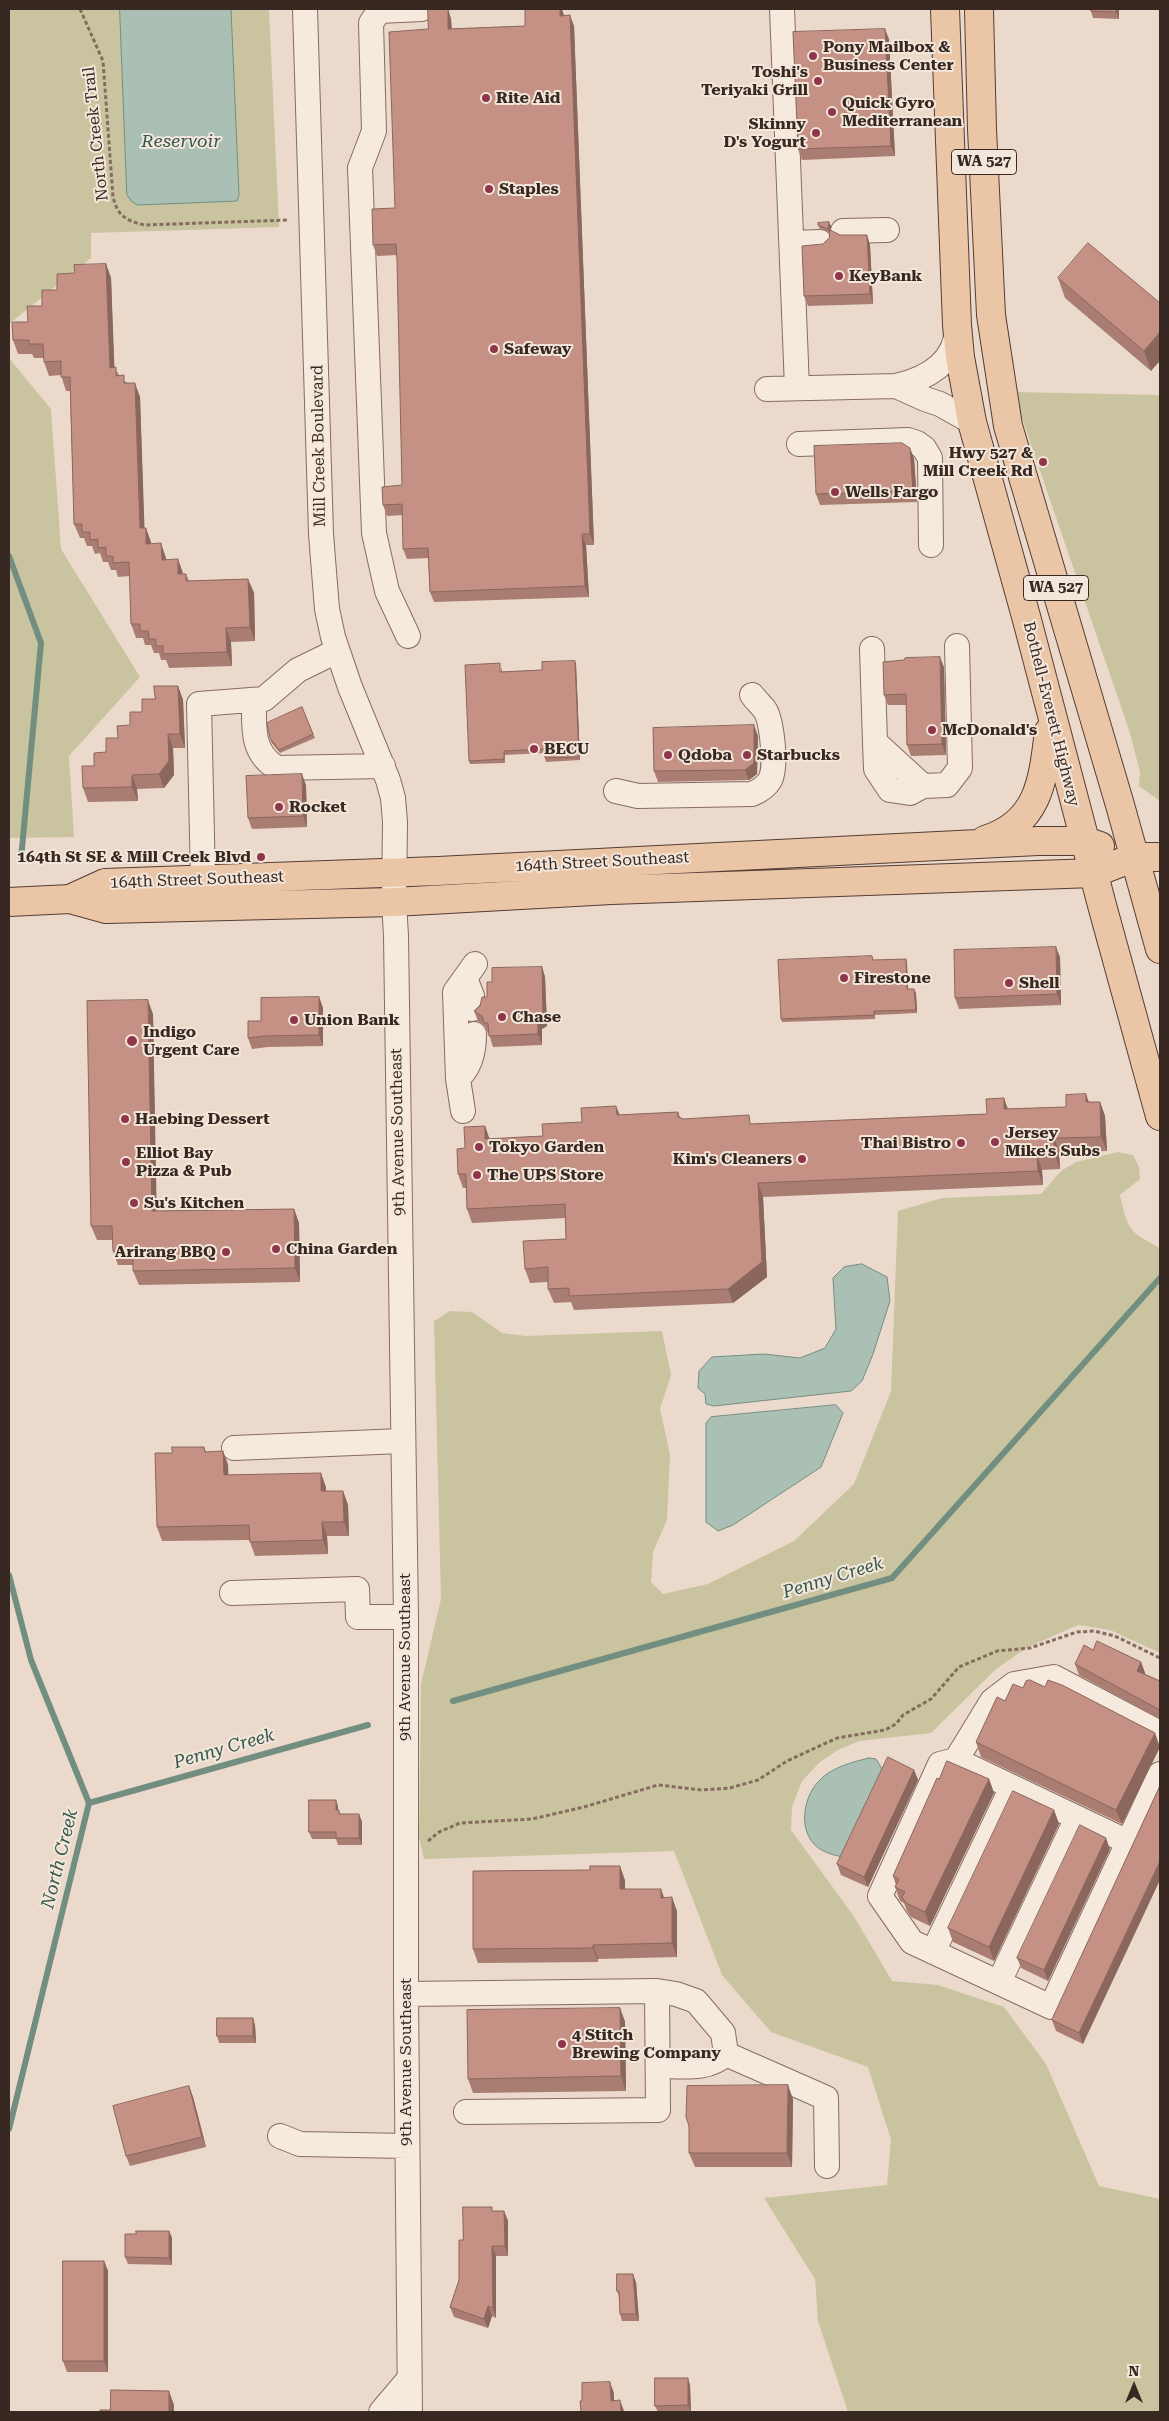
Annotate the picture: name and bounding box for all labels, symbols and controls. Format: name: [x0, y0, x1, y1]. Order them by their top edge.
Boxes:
place label: Pony Mailbox & Business Center: [823, 37, 954, 75]
marker: Pony Mailbox & Business Center: [807, 50, 819, 62]
place label: Toshi's Teriyaki Grill: [701, 62, 808, 100]
street label: North Creek Trail: [79, 66, 113, 202]
marker: Toshi's Teriyaki Grill: [812, 75, 824, 87]
place label: Rite Aid: [496, 88, 560, 108]
marker: Rite Aid: [480, 92, 492, 104]
place label: Quick Gyro Mediterranean: [842, 93, 962, 131]
marker: Quick Gyro Mediterranean: [826, 106, 838, 118]
place label: Skinny D's Yogurt: [723, 114, 806, 152]
marker: Skinny D's Yogurt: [810, 127, 822, 139]
water label: Reservoir: [141, 131, 221, 153]
road number: WA 527: [952, 150, 1016, 174]
place label: Staples: [499, 179, 559, 199]
marker: Staples: [483, 183, 495, 195]
place label: KeyBank: [849, 266, 922, 286]
marker: KeyBank: [833, 270, 845, 282]
place label: Safeway: [504, 339, 571, 359]
marker: Safeway: [488, 343, 500, 355]
street label: Mill Creek Boulevard: [308, 365, 330, 527]
place label: Hwy 527 & Mill Creek Rd: [923, 443, 1033, 481]
marker: Hwy 527 & Mill Creek Rd: [1037, 456, 1049, 468]
place label: Wells Fargo: [845, 482, 938, 502]
marker: Wells Fargo: [829, 486, 841, 498]
road number: WA 527: [1024, 576, 1088, 600]
street label: Bothell-Everett Highway: [1019, 619, 1083, 809]
place label: McDonald's: [942, 720, 1037, 740]
marker: McDonald's: [926, 724, 938, 736]
place label: BECU: [544, 739, 589, 759]
marker: BECU: [528, 743, 540, 755]
place label: Qdoba: [678, 745, 732, 765]
place label: Starbucks: [757, 745, 840, 765]
marker: Qdoba: [662, 749, 674, 761]
marker: Starbucks: [741, 749, 753, 761]
place label: Rocket: [289, 797, 346, 817]
marker: Rocket: [273, 801, 285, 813]
place label: 164th St SE & Mill Creek Blvd: [17, 847, 251, 867]
street label: 164th Street Southeast: [514, 848, 690, 876]
marker: 164th St SE & Mill Creek Blvd: [255, 851, 267, 863]
street label: 164th Street Southeast: [110, 867, 284, 893]
place label: Firestone: [854, 968, 931, 988]
marker: Firestone: [838, 972, 850, 984]
place label: Shell: [1019, 973, 1060, 993]
marker: Shell: [1003, 977, 1015, 989]
place label: Chase: [512, 1007, 561, 1027]
place label: Union Bank: [304, 1010, 400, 1030]
marker: Chase: [496, 1011, 508, 1023]
marker: Union Bank: [288, 1014, 300, 1026]
place label: Indigo Urgent Care: [143, 1022, 240, 1060]
marker: Indigo Urgent Care: [125, 1034, 139, 1048]
street label: 9th Avenue Southeast: [387, 1048, 409, 1216]
place label: Haebing Dessert: [135, 1109, 270, 1129]
marker: Haebing Dessert: [119, 1113, 131, 1125]
place label: Jersey Mike's Subs: [1005, 1123, 1100, 1161]
place label: Thai Bistro: [861, 1133, 951, 1153]
marker: Jersey Mike's Subs: [989, 1136, 1001, 1148]
place label: Tokyo Garden: [489, 1137, 604, 1157]
marker: Thai Bistro: [955, 1137, 967, 1149]
marker: Tokyo Garden: [473, 1141, 485, 1153]
place label: Elliot Bay Pizza & Pub: [136, 1143, 232, 1181]
place label: Kim's Cleaners: [673, 1149, 792, 1169]
marker: Kim's Cleaners: [796, 1153, 808, 1165]
marker: Elliot Bay Pizza & Pub: [120, 1156, 132, 1168]
place label: The UPS Store: [487, 1165, 604, 1185]
marker: The UPS Store: [471, 1169, 483, 1181]
place label: Su's Kitchen: [144, 1193, 244, 1213]
marker: Su's Kitchen: [128, 1197, 140, 1209]
place label: China Garden: [286, 1239, 397, 1259]
place label: Arirang BBQ: [115, 1242, 216, 1262]
marker: China Garden: [270, 1243, 282, 1255]
marker: Arirang BBQ: [220, 1246, 232, 1258]
water label: Penny Creek: [780, 1552, 886, 1604]
street label: 9th Avenue Southeast: [395, 1573, 415, 1741]
water label: Penny Creek: [171, 1724, 277, 1774]
water label: North Creek: [37, 1807, 83, 1911]
street label: 9th Avenue Southeast: [396, 1978, 416, 2146]
place label: 4 Stitch Brewing Company: [572, 2025, 721, 2063]
marker: 4 Stitch Brewing Company: [556, 2038, 568, 2050]
north arrow: [1109, 2361, 1159, 2411]
text: N: [1129, 2363, 1139, 2379]

